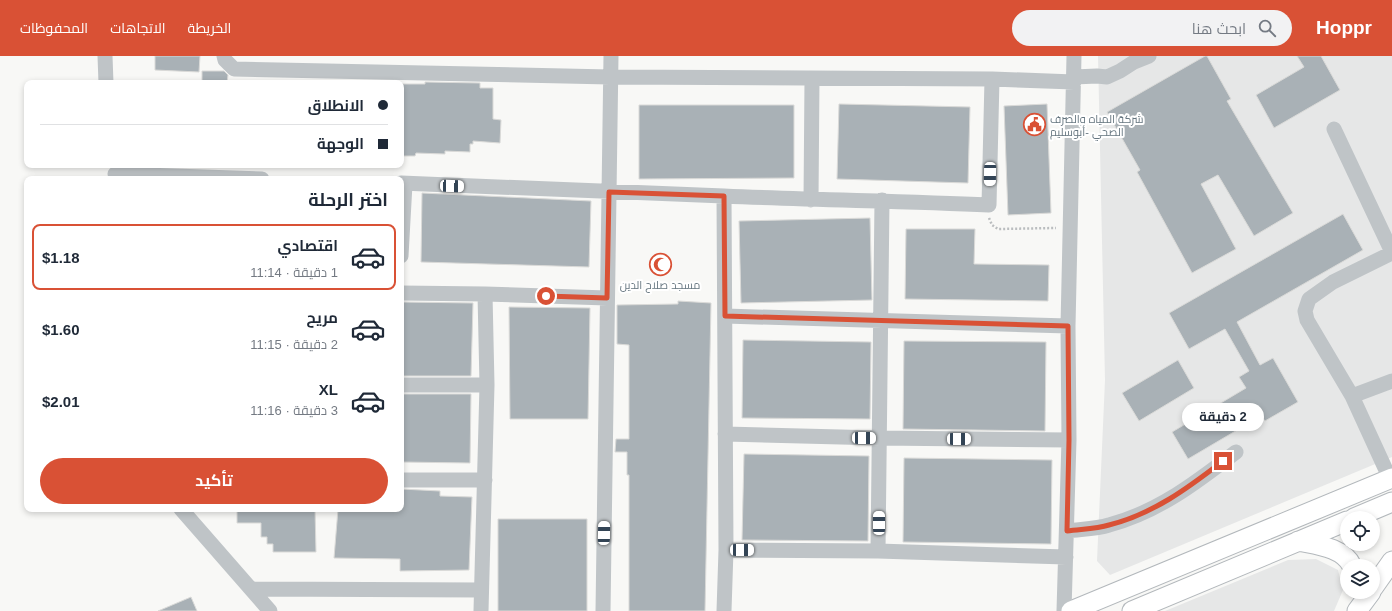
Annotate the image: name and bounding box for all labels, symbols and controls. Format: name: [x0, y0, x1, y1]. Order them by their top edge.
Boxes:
search box: [1012, 10, 1292, 46]
icon: search: [1256, 17, 1278, 39]
text: Hoppr: [1316, 17, 1372, 38]
text: المحفوظات: [20, 20, 88, 36]
text: الاتجاهات: [110, 20, 166, 36]
text: الخريطة: [188, 20, 231, 36]
text: ابحث هنا: [1192, 20, 1246, 37]
text: الانطلاق: [308, 97, 364, 114]
public building icon: شركة المياه والصرف الصحي -أبوسليم: [1021, 112, 1047, 138]
place label: شركة المياه والصرف الصحي -أبوسليم: [1050, 113, 1144, 141]
text: الوجهة: [317, 135, 364, 152]
car: [984, 162, 996, 186]
car: [440, 180, 464, 192]
text: اختر الرحلة: [308, 190, 388, 210]
text: اقتصادي: [278, 237, 338, 254]
icon: car: [350, 239, 386, 275]
text: $1.18: [42, 249, 80, 266]
mosque icon: مسجد صلاح الدين: [647, 252, 673, 278]
text: 1 دقيقة · 11:14: [250, 265, 338, 280]
place label: مسجد صلاح الدين: [620, 279, 700, 293]
route start: [537, 287, 555, 305]
text: مريح: [306, 309, 338, 326]
icon: car: [350, 311, 386, 347]
text: $1.60: [42, 321, 80, 338]
text: 2 دقيقة · 11:15: [250, 337, 338, 352]
text: XL: [319, 381, 338, 398]
icon: car: [350, 383, 386, 419]
text: $2.01: [42, 393, 80, 410]
text: 3 دقيقة · 11:16: [250, 403, 338, 418]
callout: 2 دقيقة: [1182, 403, 1264, 431]
text: 2 دقيقة: [1199, 409, 1247, 424]
car: [852, 432, 876, 444]
car: [947, 433, 971, 445]
route end: [1214, 452, 1232, 470]
button: تأكيد: [40, 458, 388, 504]
car: [873, 511, 885, 535]
map controls: [1340, 511, 1380, 599]
button: locate: [1340, 511, 1380, 551]
car: [598, 521, 610, 545]
car: [730, 544, 754, 556]
button: layers: [1340, 559, 1380, 599]

